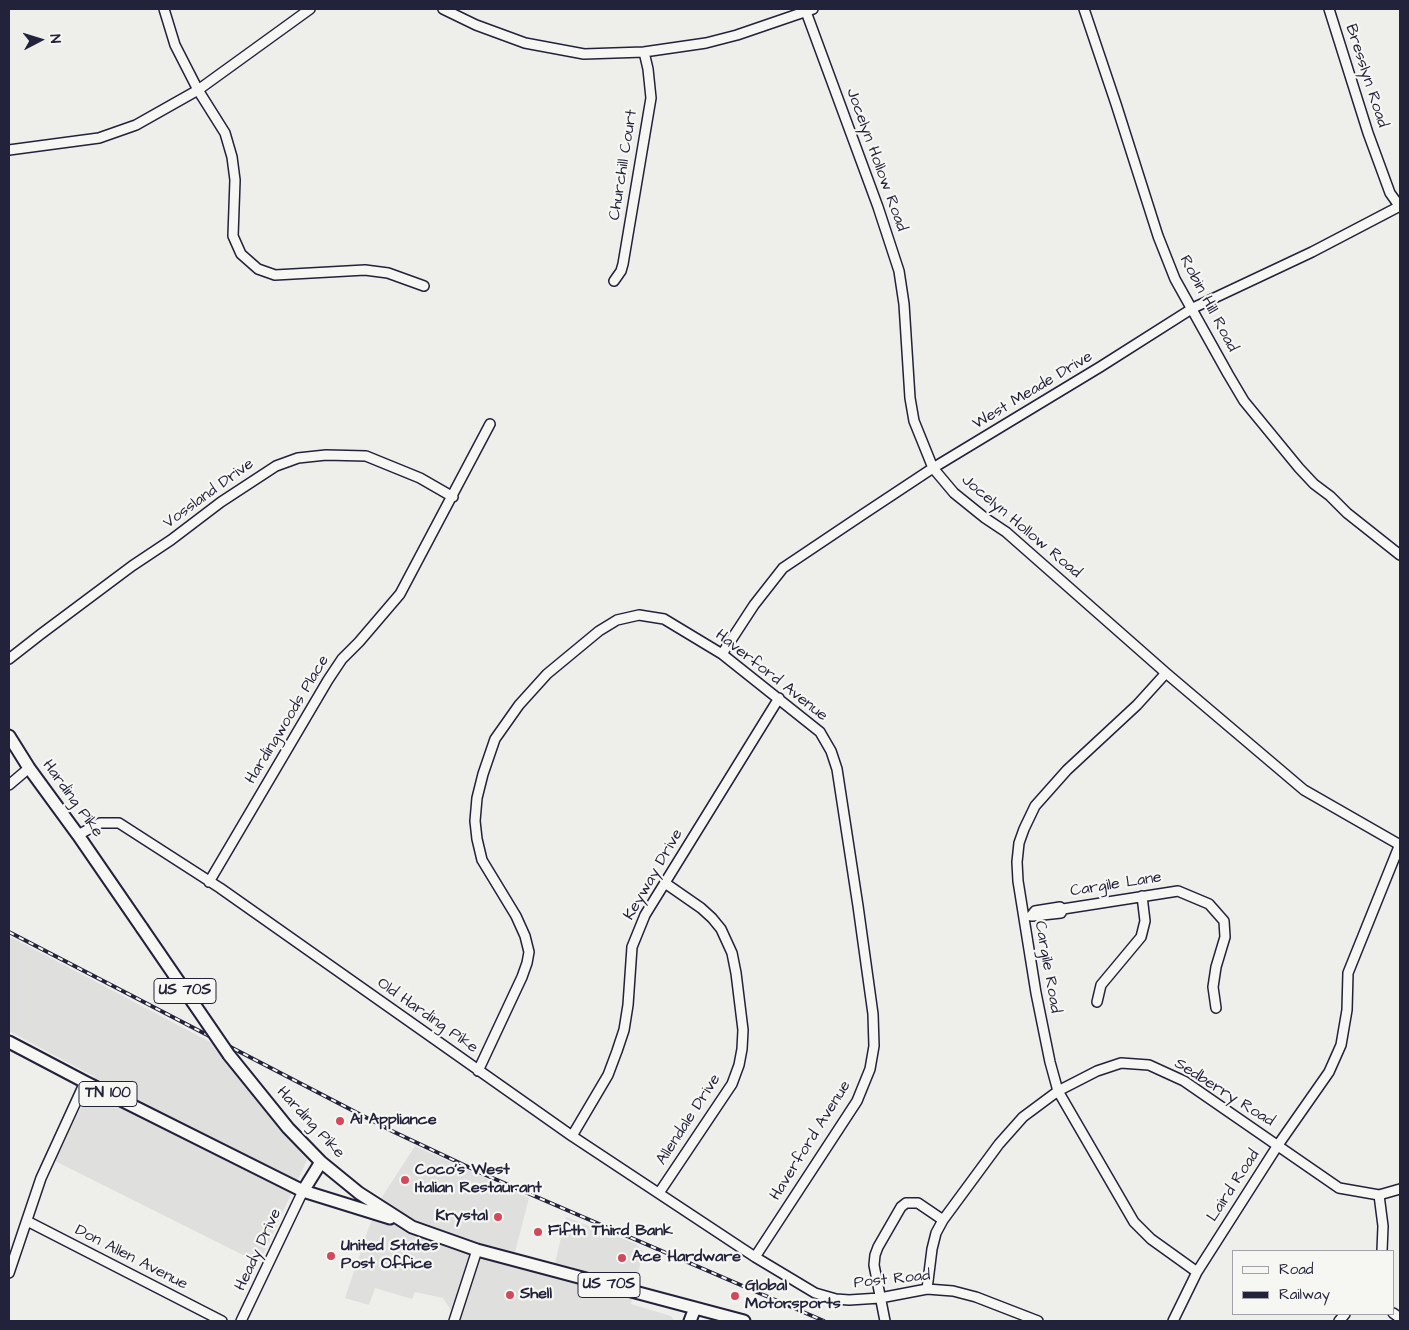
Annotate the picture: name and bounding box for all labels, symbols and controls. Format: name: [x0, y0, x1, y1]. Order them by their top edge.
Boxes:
north arrow: [15, 15, 65, 65]
street label: Bresslyn Road: [1340, 22, 1392, 130]
text: N: [45, 33, 65, 44]
street label: Jocelyn Hollow Road: [841, 86, 911, 234]
street label: Churchill Court: [606, 108, 642, 222]
street label: Robin Hill Road: [1175, 252, 1241, 356]
street label: West Meade Drive: [970, 348, 1096, 434]
street label: Vossland Drive: [160, 455, 258, 533]
street label: Jocelyn Hollow Road: [957, 471, 1085, 583]
street label: Haverford Avenue: [711, 626, 831, 726]
street label: Hardingwoods Place: [242, 652, 334, 788]
street label: Harding Pike: [37, 757, 107, 841]
street label: Keyway Drive: [620, 826, 688, 924]
street label: Cargile Lane: [1069, 868, 1163, 902]
street label: Cargile Road: [1029, 919, 1065, 1015]
street label: Old Harding Pike: [373, 974, 481, 1058]
road number: US 70S: [154, 978, 216, 1004]
street label: Sedberry Road: [1170, 1055, 1278, 1131]
street label: Allendale Drive: [653, 1071, 725, 1169]
street label: Haverford Avenue: [766, 1078, 856, 1204]
road number: TN 100: [79, 1082, 137, 1106]
street label: Harding Pike: [272, 1083, 348, 1163]
place label: A1 Appliance: [350, 1111, 437, 1131]
marker: A1 Appliance: [334, 1115, 346, 1127]
street label: Laird Road: [1204, 1146, 1264, 1226]
place label: Coco's West Italian Restaurant: [415, 1161, 542, 1199]
marker: Coco's West Italian Restaurant: [399, 1174, 411, 1186]
street label: Heady Drive: [232, 1206, 286, 1294]
place label: Krystal: [436, 1207, 488, 1227]
marker: Krystal: [492, 1211, 504, 1223]
street label: Don Allen Avenue: [71, 1221, 191, 1295]
place label: Fifth Third Bank: [548, 1222, 673, 1242]
marker: Fifth Third Bank: [532, 1226, 544, 1238]
place label: United States Post Office: [341, 1237, 438, 1275]
place label: Ace Hardware: [632, 1248, 741, 1268]
marker: United States Post Office: [325, 1250, 337, 1262]
legend: [1232, 1250, 1394, 1315]
marker: Ace Hardware: [616, 1252, 628, 1264]
text: Road: [1279, 1259, 1313, 1280]
street label: Post Road: [853, 1266, 931, 1294]
road number: US 70S: [578, 1272, 640, 1298]
place label: Global Motorsports: [745, 1277, 841, 1315]
text: Railway: [1279, 1284, 1330, 1305]
place label: Shell: [520, 1285, 552, 1305]
marker: Shell: [504, 1289, 516, 1301]
marker: Global Motorsports: [729, 1290, 741, 1302]

